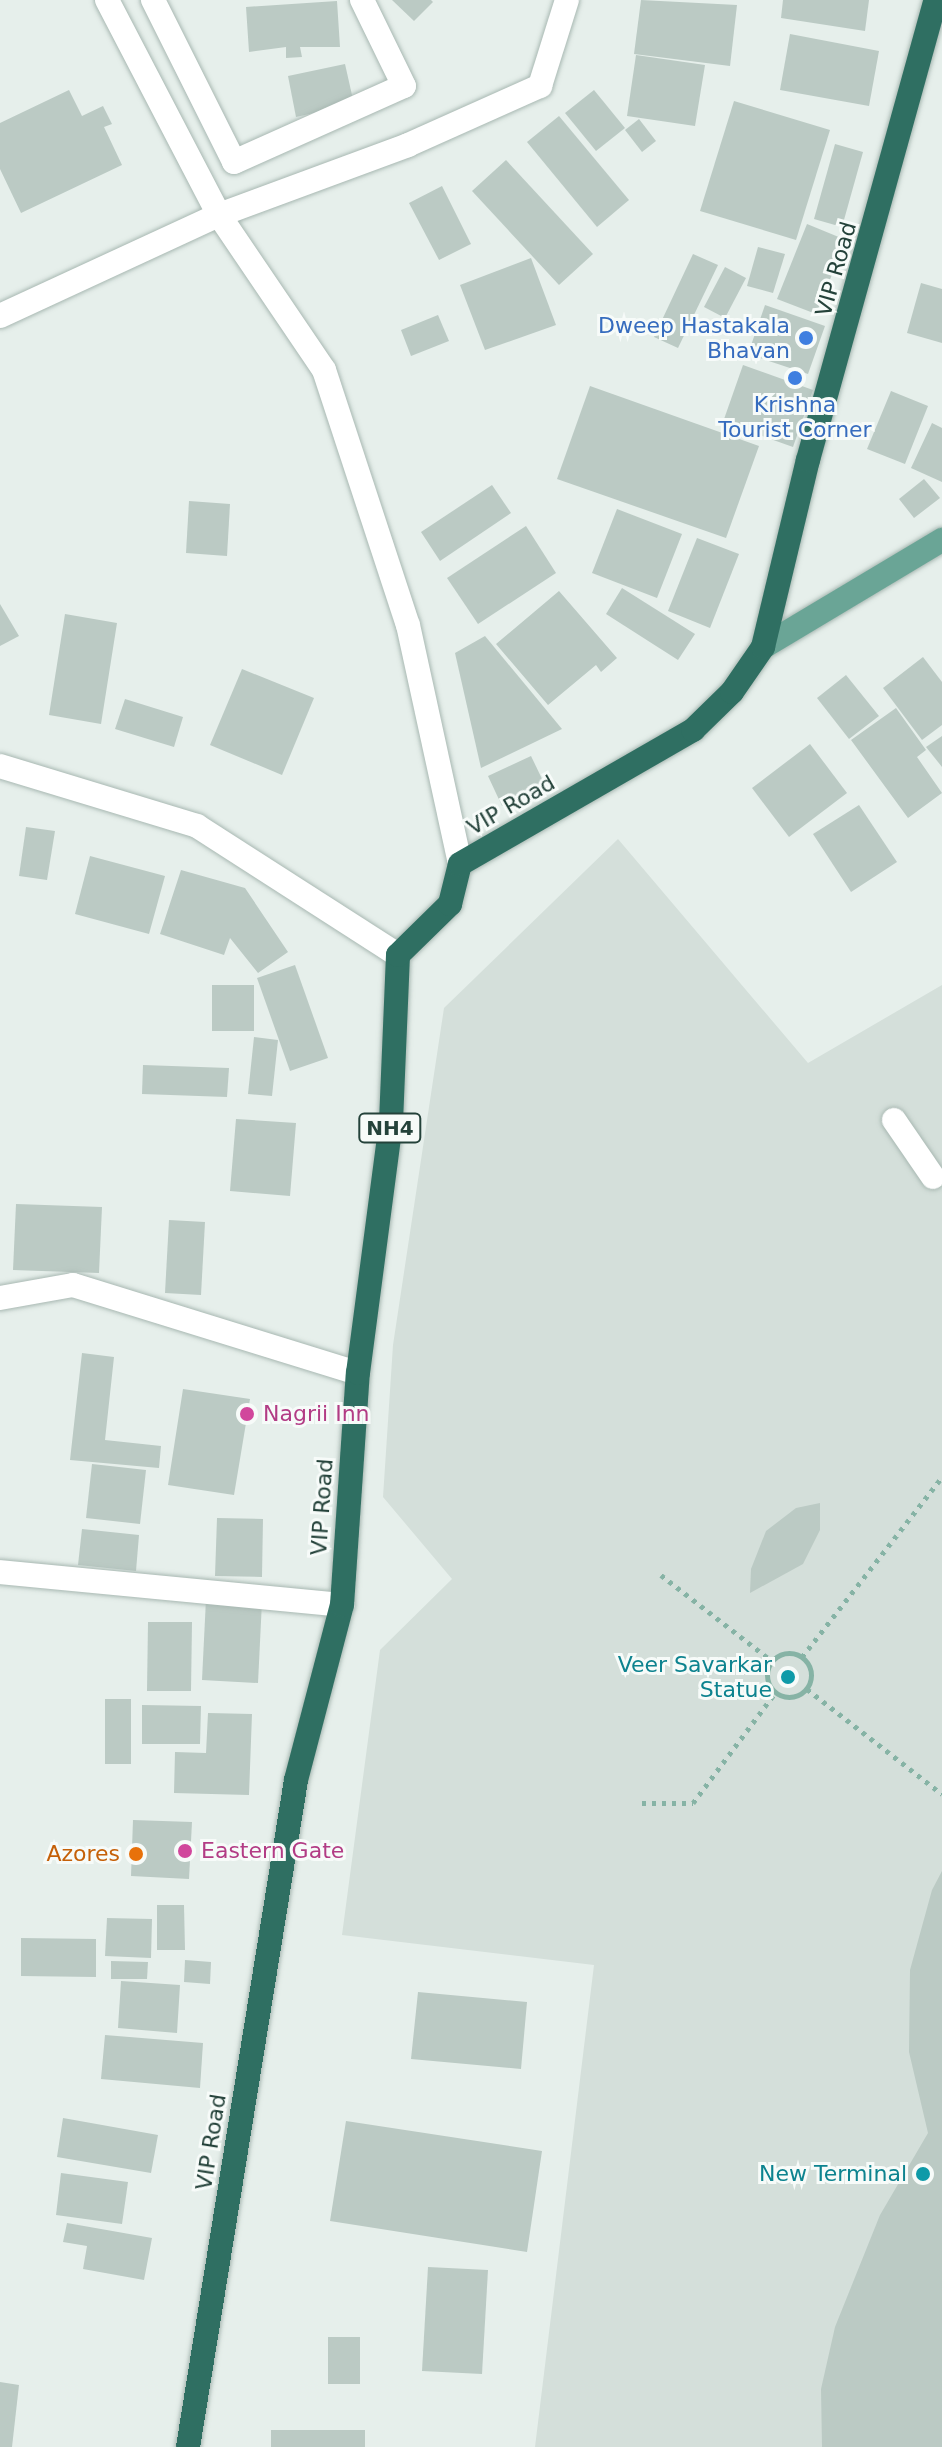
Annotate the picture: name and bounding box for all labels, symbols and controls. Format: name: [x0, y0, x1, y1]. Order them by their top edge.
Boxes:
street label: VIP Road: [810, 219, 862, 319]
place label: Dweep Hastakala Bhavan: [598, 312, 790, 364]
marker: Dweep Hastakala Bhavan: [797, 329, 815, 347]
marker: Krishna Tourist Corner: [786, 369, 804, 387]
place label: Krishna Tourist Corner: [718, 391, 872, 442]
street label: VIP Road: [462, 769, 560, 841]
road number: NH4: [358, 1112, 422, 1144]
place label: Nagrii Inn: [263, 1401, 370, 1427]
marker: Nagrii Inn: [238, 1405, 256, 1423]
street label: VIP Road: [305, 1458, 339, 1556]
place label: Veer Savarkar Statue: [618, 1651, 772, 1702]
marker: Veer Savarkar Statue: [779, 1668, 797, 1686]
place label: Eastern Gate: [201, 1838, 344, 1864]
place label: Azores: [46, 1841, 120, 1867]
marker: Eastern Gate: [176, 1842, 194, 1860]
marker: Azores: [127, 1845, 145, 1863]
street label: VIP Road: [190, 2092, 232, 2192]
place label: New Terminal: [759, 2161, 907, 2187]
marker: New Terminal: [914, 2165, 932, 2183]

